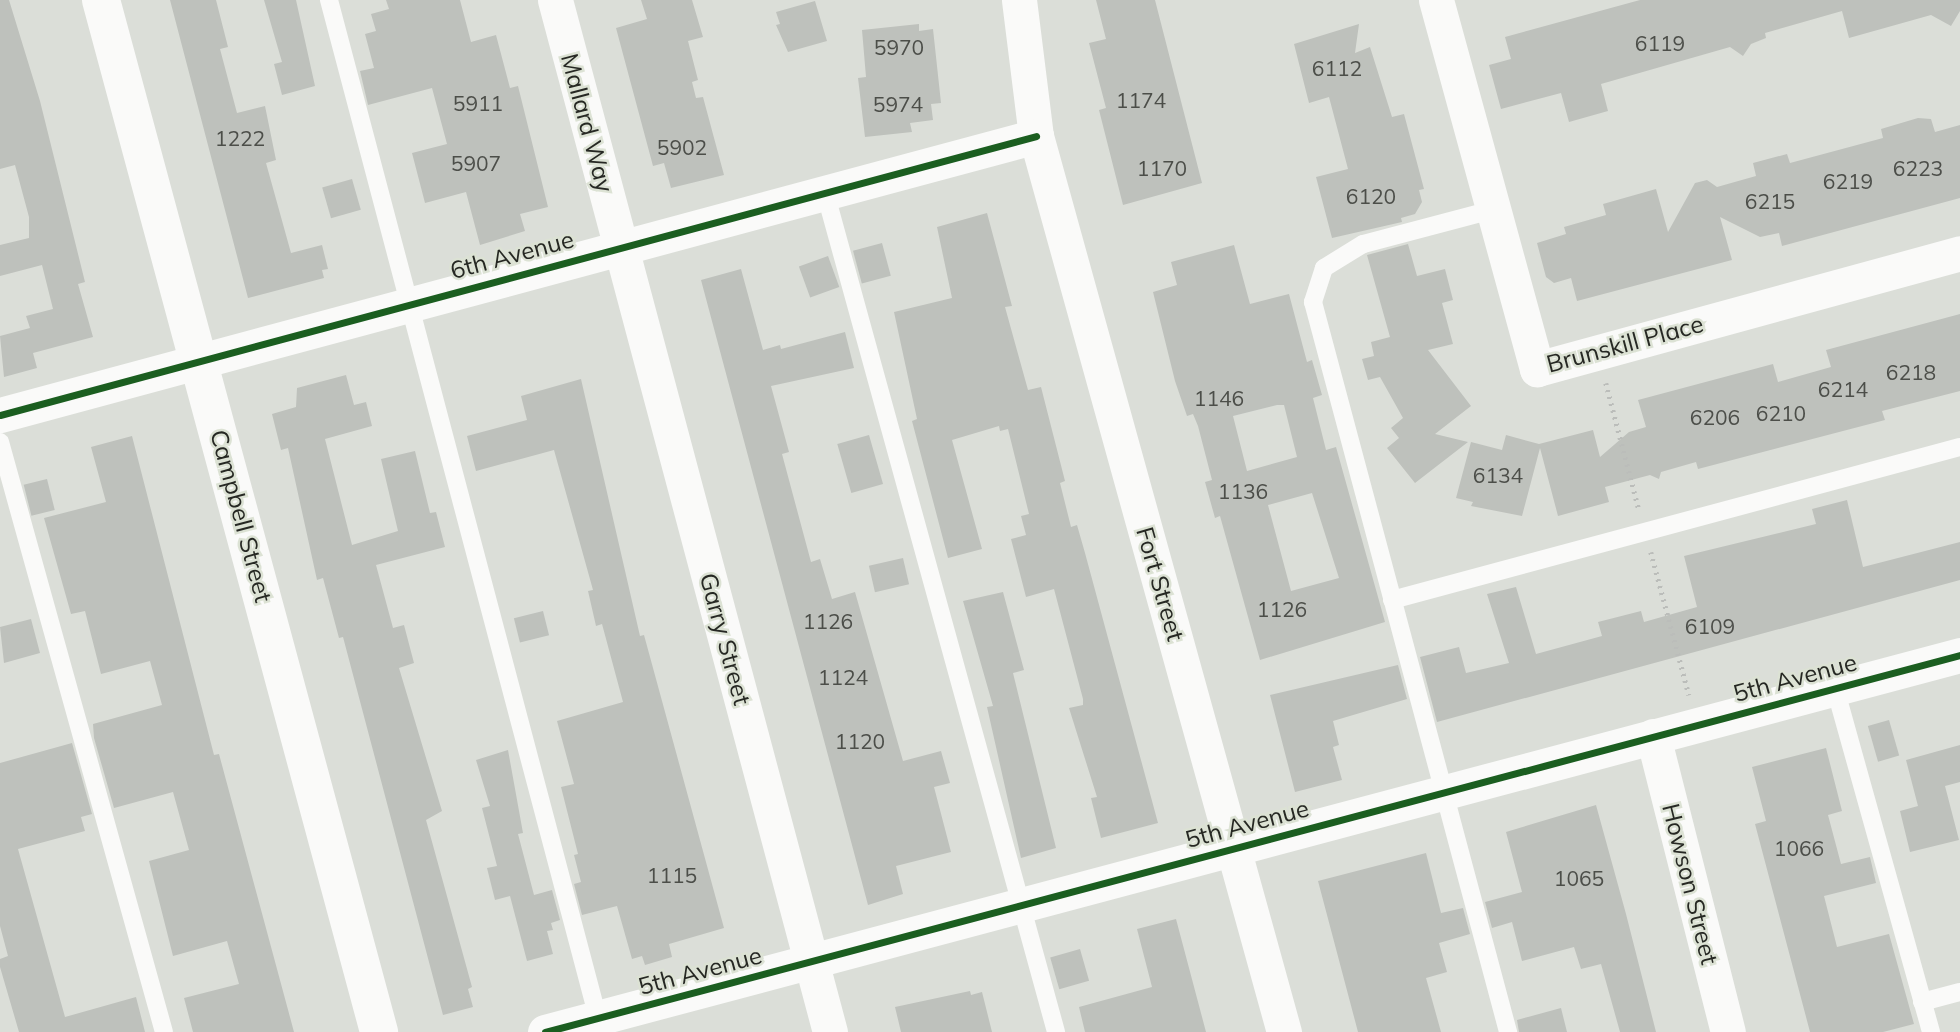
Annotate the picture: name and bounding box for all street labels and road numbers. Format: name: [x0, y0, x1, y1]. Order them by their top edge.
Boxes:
street label: Mallard Way: [555, 51, 619, 195]
street label: 6th Avenue: [447, 225, 577, 285]
street label: Brunskill Place: [1543, 309, 1707, 379]
street label: Campbell Street: [204, 427, 278, 605]
street label: Fort Street: [1130, 524, 1190, 644]
street label: Garry Street: [694, 570, 756, 708]
street label: 5th Avenue: [1730, 648, 1860, 708]
street label: 5th Avenue: [1182, 794, 1312, 854]
street label: Howson Street: [1656, 801, 1724, 967]
street label: 5th Avenue: [635, 941, 765, 1001]

